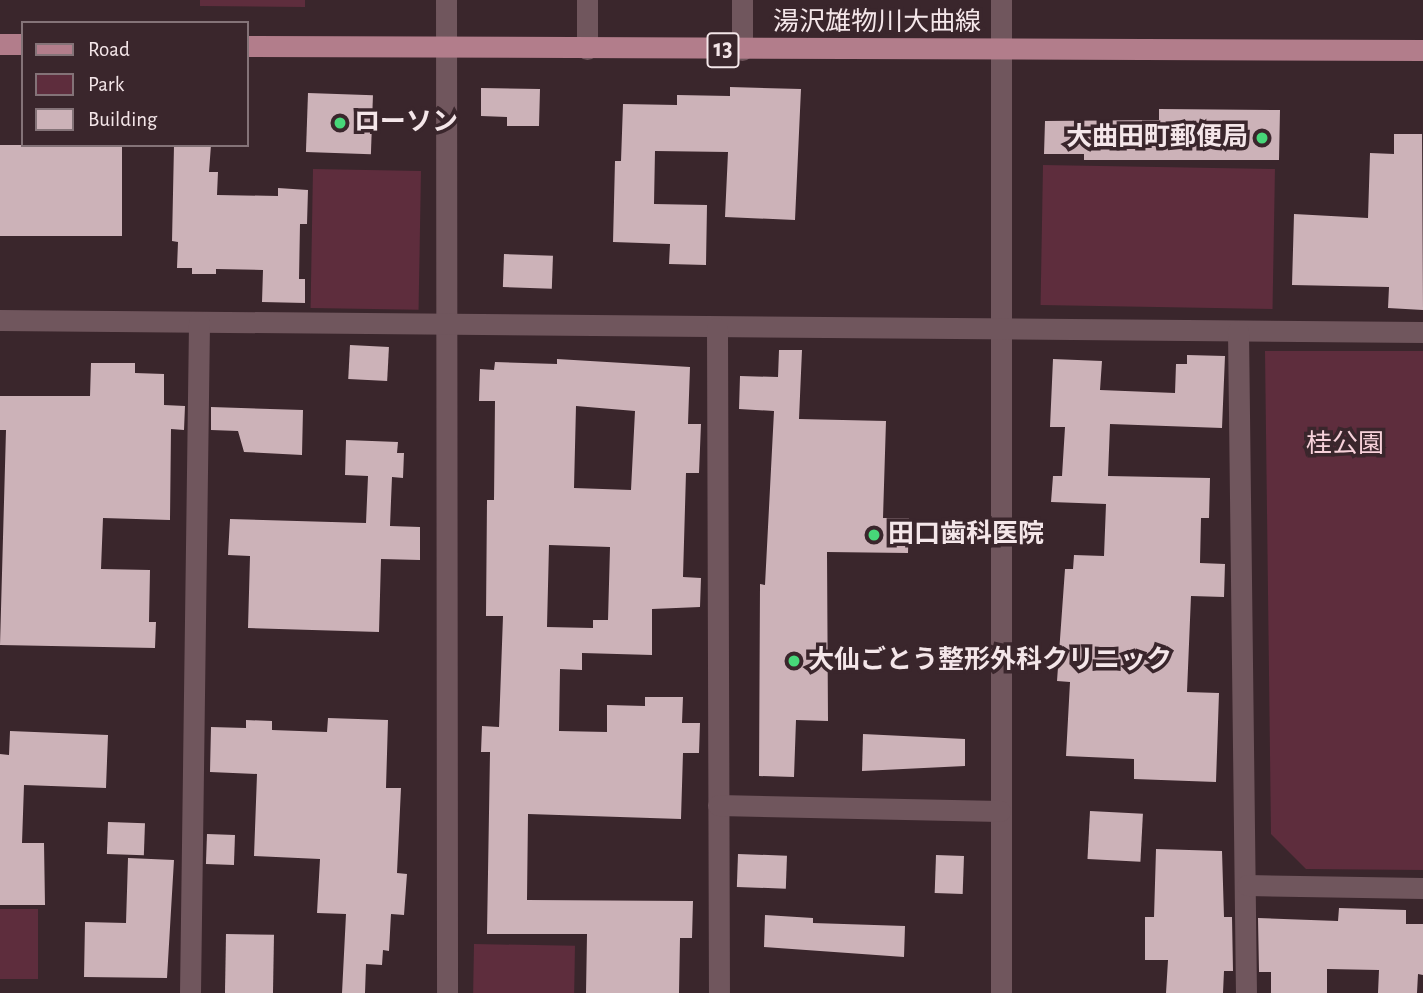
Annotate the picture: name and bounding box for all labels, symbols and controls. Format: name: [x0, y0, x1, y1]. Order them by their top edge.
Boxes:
street label: 湯沢雄物川大曲線: [773, 7, 981, 39]
legend: [21, 21, 248, 147]
road number: 13: [706, 30, 740, 70]
text: Road: [88, 39, 130, 60]
text: Park: [88, 74, 124, 95]
place label: ローソン: [354, 107, 458, 139]
text: Building: [88, 109, 157, 130]
marker: ローソン: [332, 115, 348, 131]
place label: 大曲田町郵便局: [1066, 122, 1248, 154]
marker: 大曲田町郵便局: [1254, 130, 1270, 146]
park label: 桂公園: [1306, 429, 1384, 461]
place label: 田口歯科医院: [888, 519, 1044, 551]
marker: 田口歯科医院: [866, 527, 882, 543]
place label: 大仙ごとう整形外科クリニック: [808, 645, 1172, 677]
marker: 大仙ごとう整形外科クリニック: [786, 653, 802, 669]

